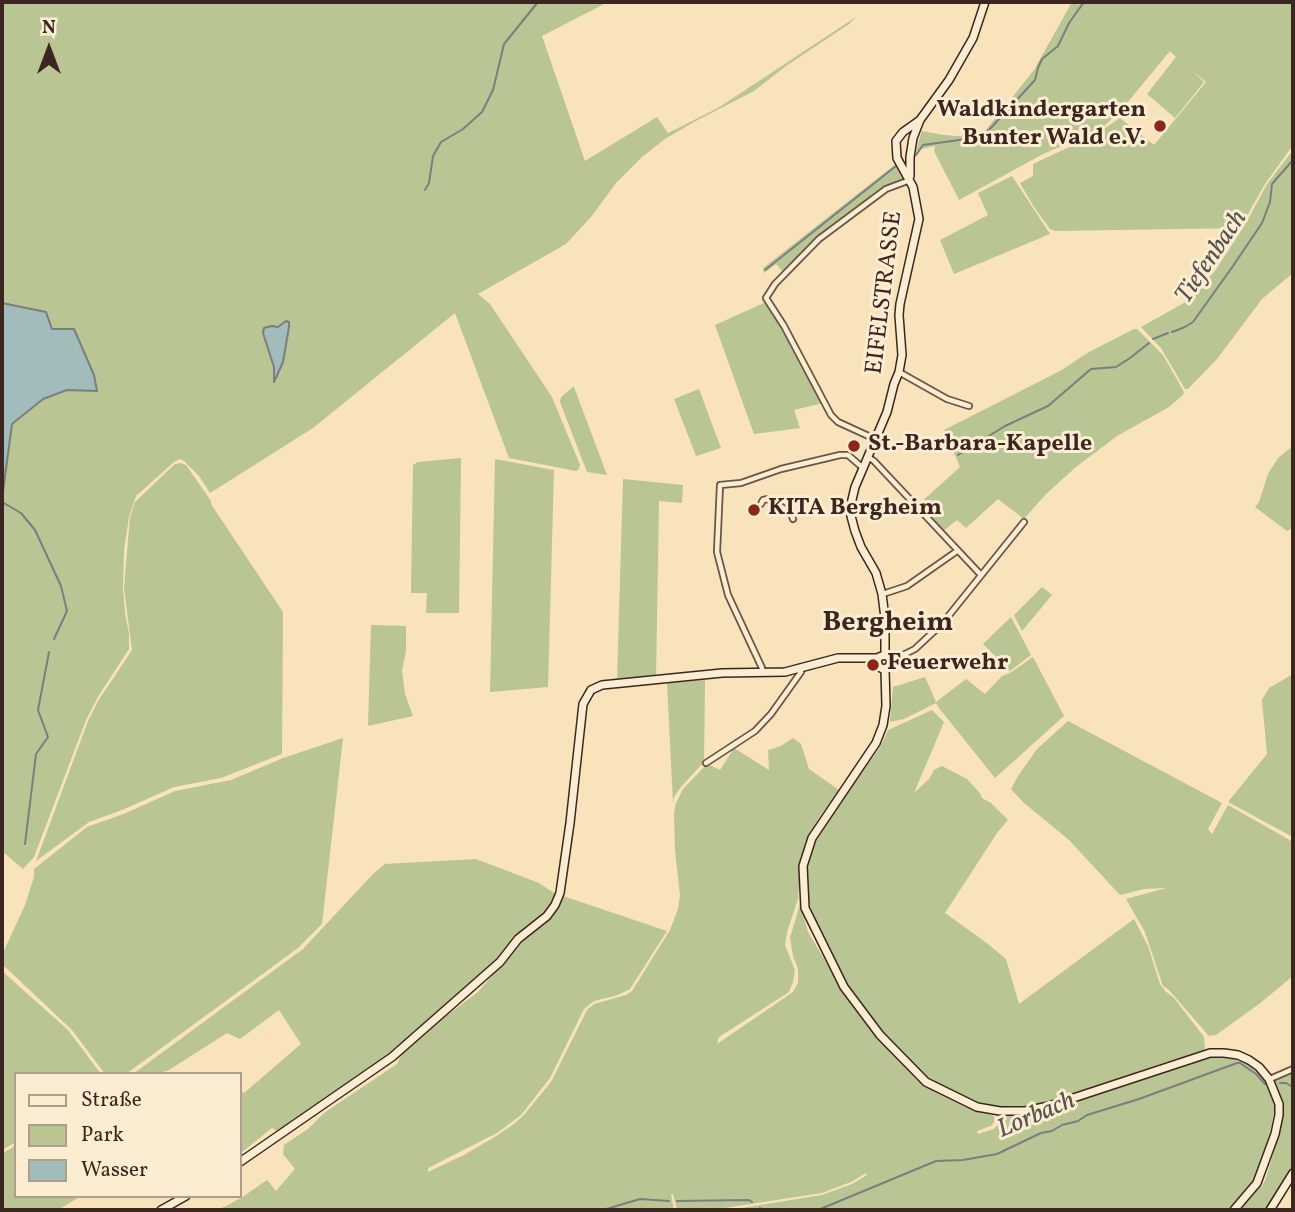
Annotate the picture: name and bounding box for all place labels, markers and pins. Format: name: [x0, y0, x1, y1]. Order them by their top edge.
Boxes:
place label: Waldkindergarten Bunter Wald e.V.: [937, 98, 1146, 154]
marker: Waldkindergarten Bunter Wald e.V.: [1152, 118, 1168, 134]
place label: St.-Barbara-Kapelle: [868, 432, 1092, 460]
marker: St.-Barbara-Kapelle: [846, 438, 862, 454]
place label: KITA Bergheim: [768, 496, 942, 524]
marker: KITA Bergheim: [746, 502, 762, 518]
place label: Feuerwehr: [887, 651, 1008, 679]
marker: Feuerwehr: [865, 657, 881, 673]

